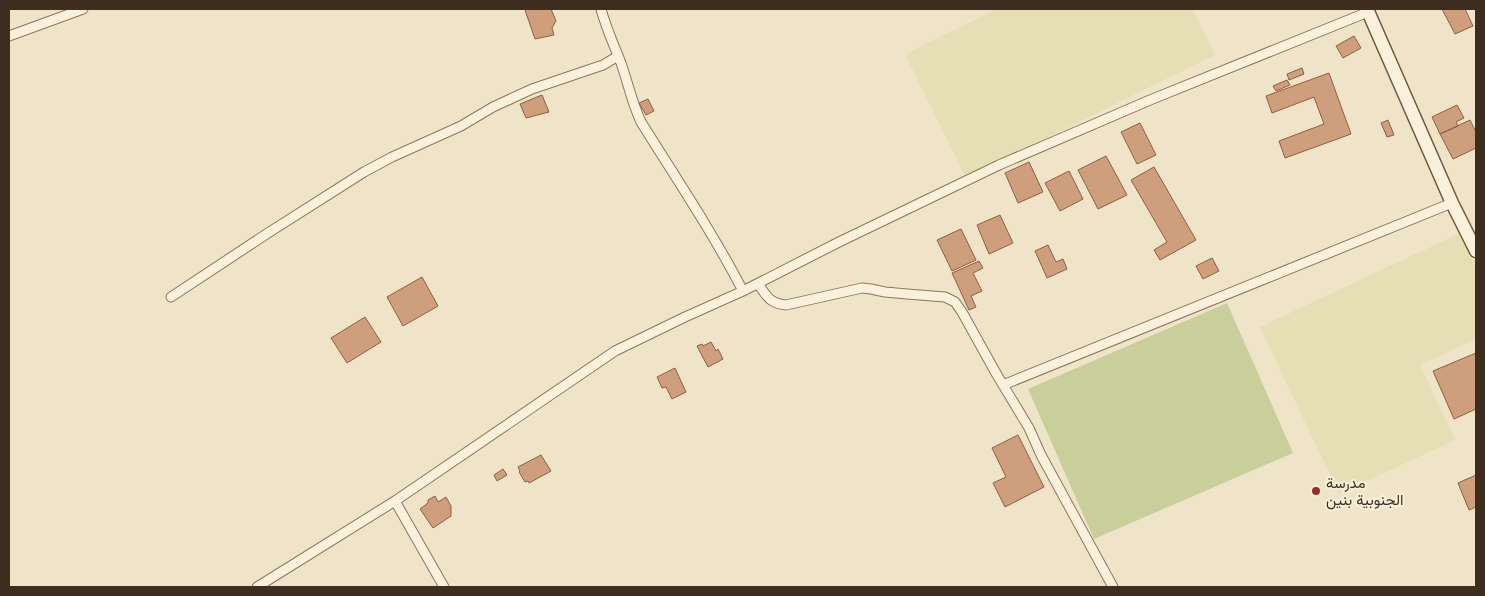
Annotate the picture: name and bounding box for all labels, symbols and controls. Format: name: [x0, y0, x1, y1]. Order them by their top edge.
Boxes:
place label: مدرسة الجنوبية بنين: [1326, 472, 1404, 510]
marker: مدرسة الجنوبية بنين: [1310, 485, 1322, 497]

